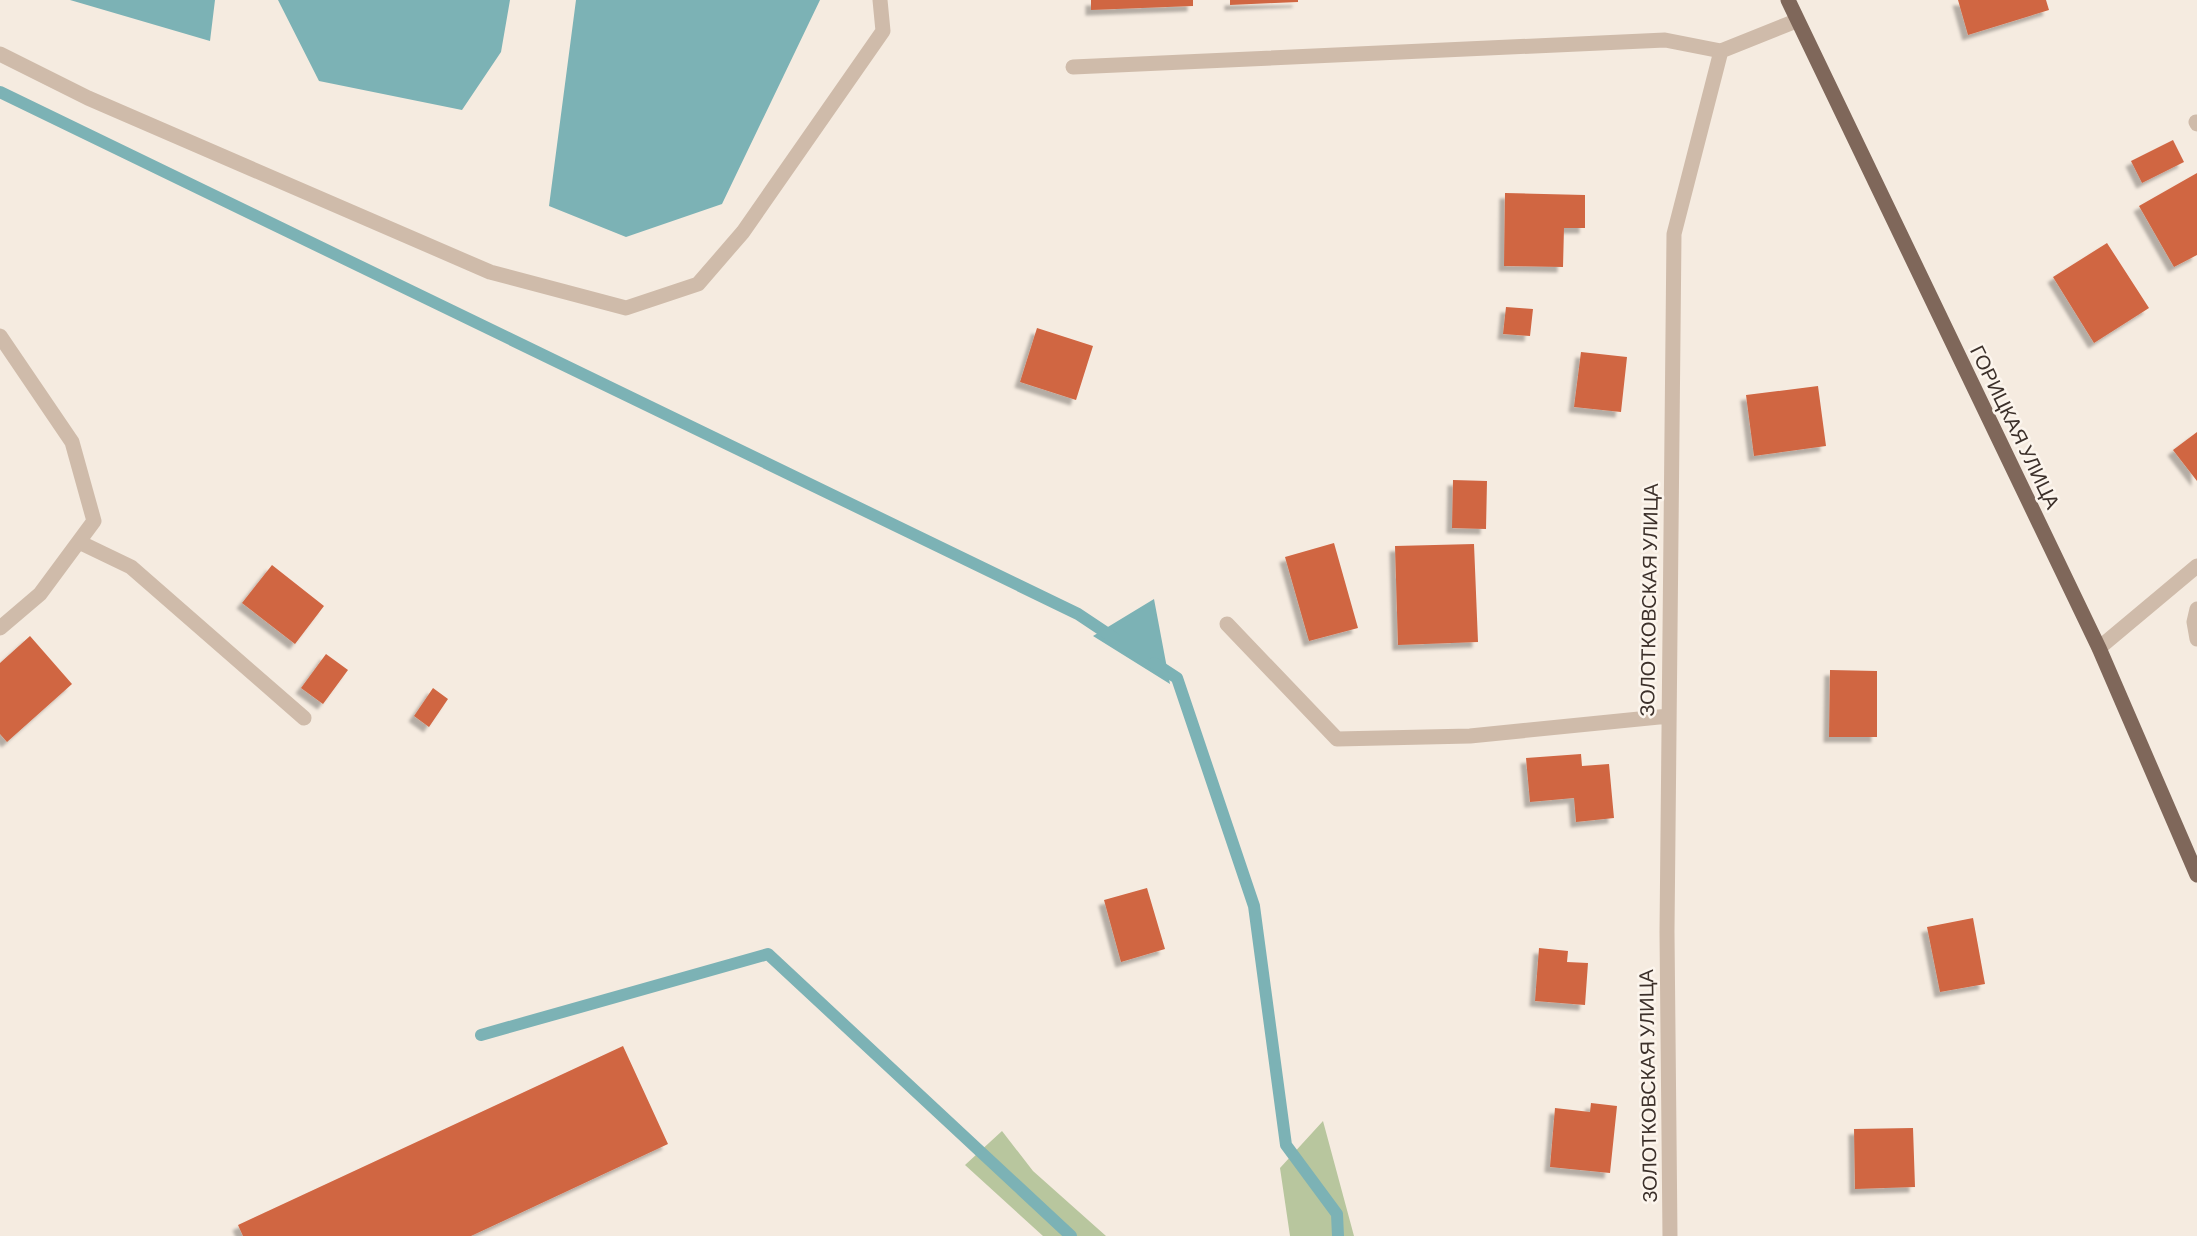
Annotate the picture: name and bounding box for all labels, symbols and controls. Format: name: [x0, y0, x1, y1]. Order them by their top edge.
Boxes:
street label: ГОРИЦКАЯ УЛИЦА: [1966, 341, 2066, 513]
street label: ЗОЛОТКОВСКАЯ УЛИЦА: [1634, 482, 1662, 717]
street label: ЗОЛОТКОВСКАЯ УЛИЦА: [1633, 969, 1661, 1203]

